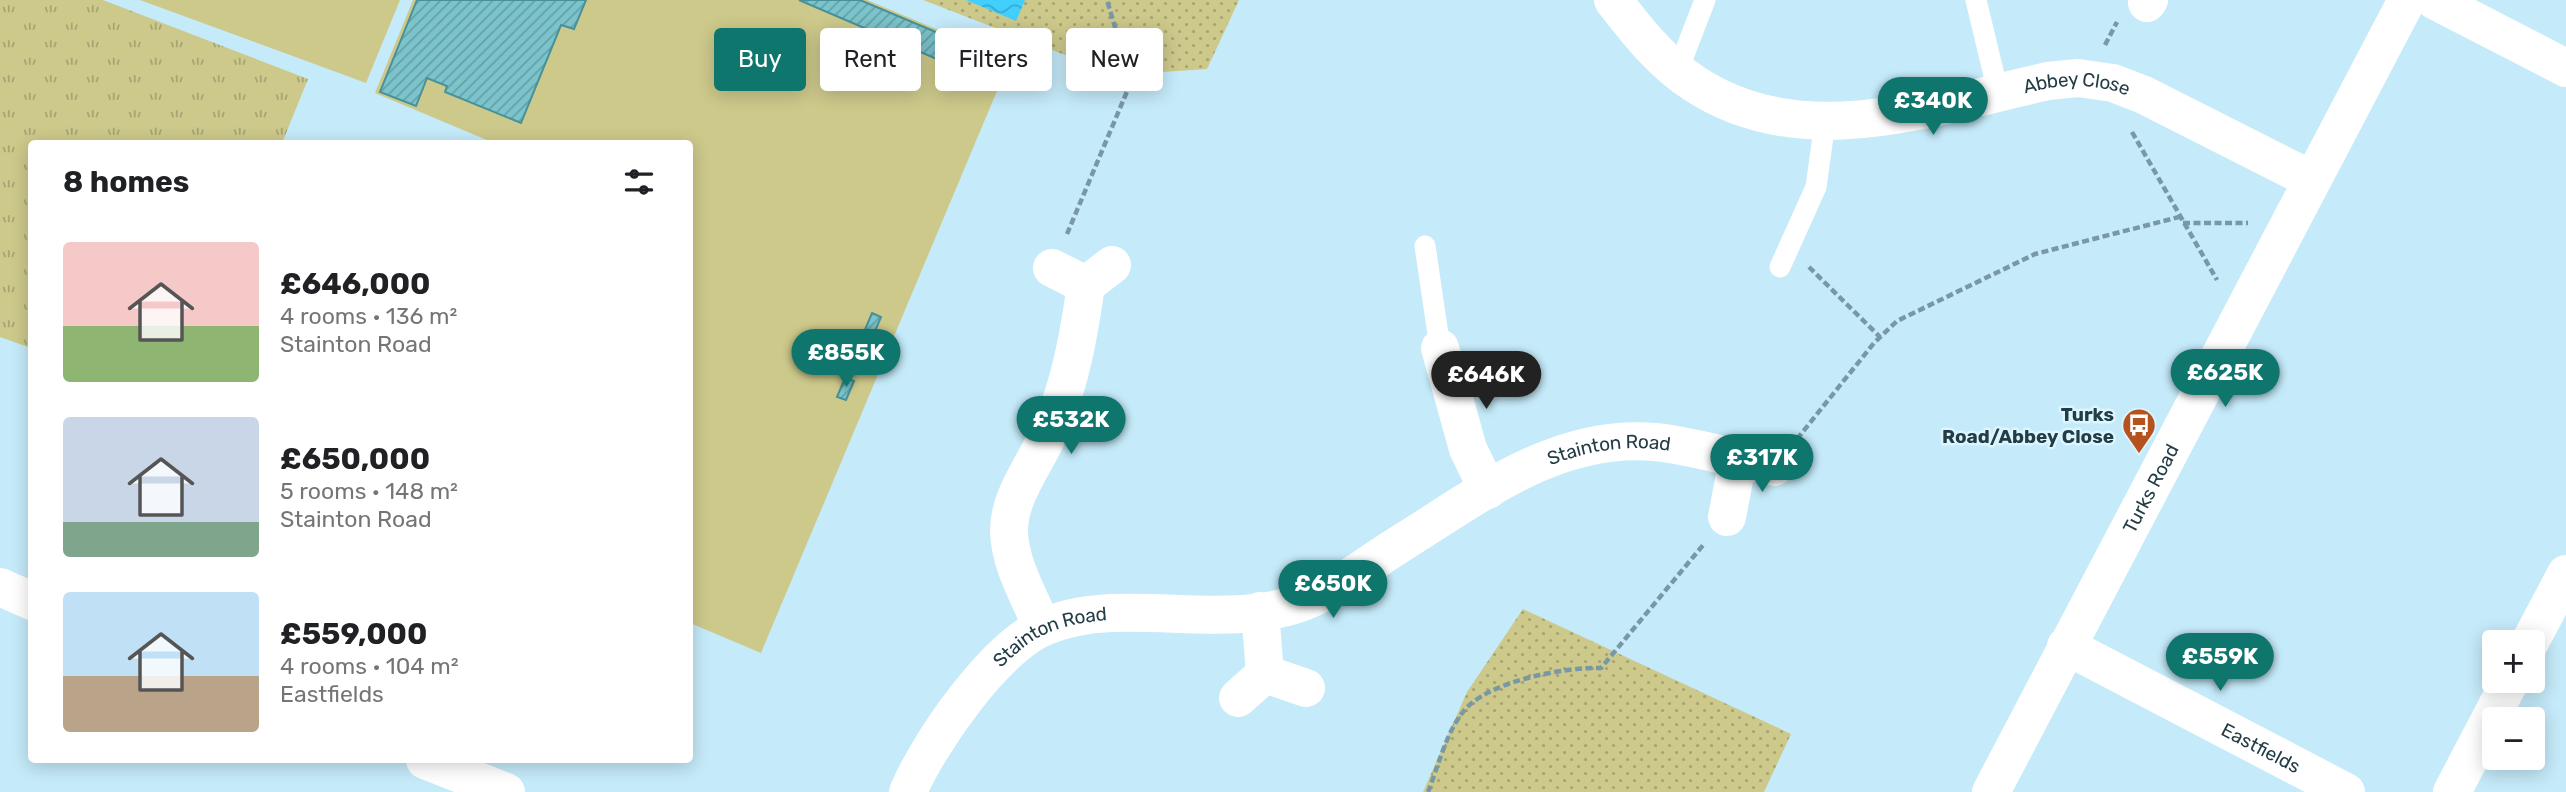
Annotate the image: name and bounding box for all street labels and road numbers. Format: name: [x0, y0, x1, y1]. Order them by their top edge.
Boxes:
street label: Abbey Close: [2021, 67, 2134, 101]
street label: Stainton Road: [1544, 430, 1672, 470]
street label: Turks Road: [2118, 440, 2184, 537]
street label: Stainton Road: [988, 602, 1108, 672]
street label: Eastfields: [2217, 718, 2304, 778]

